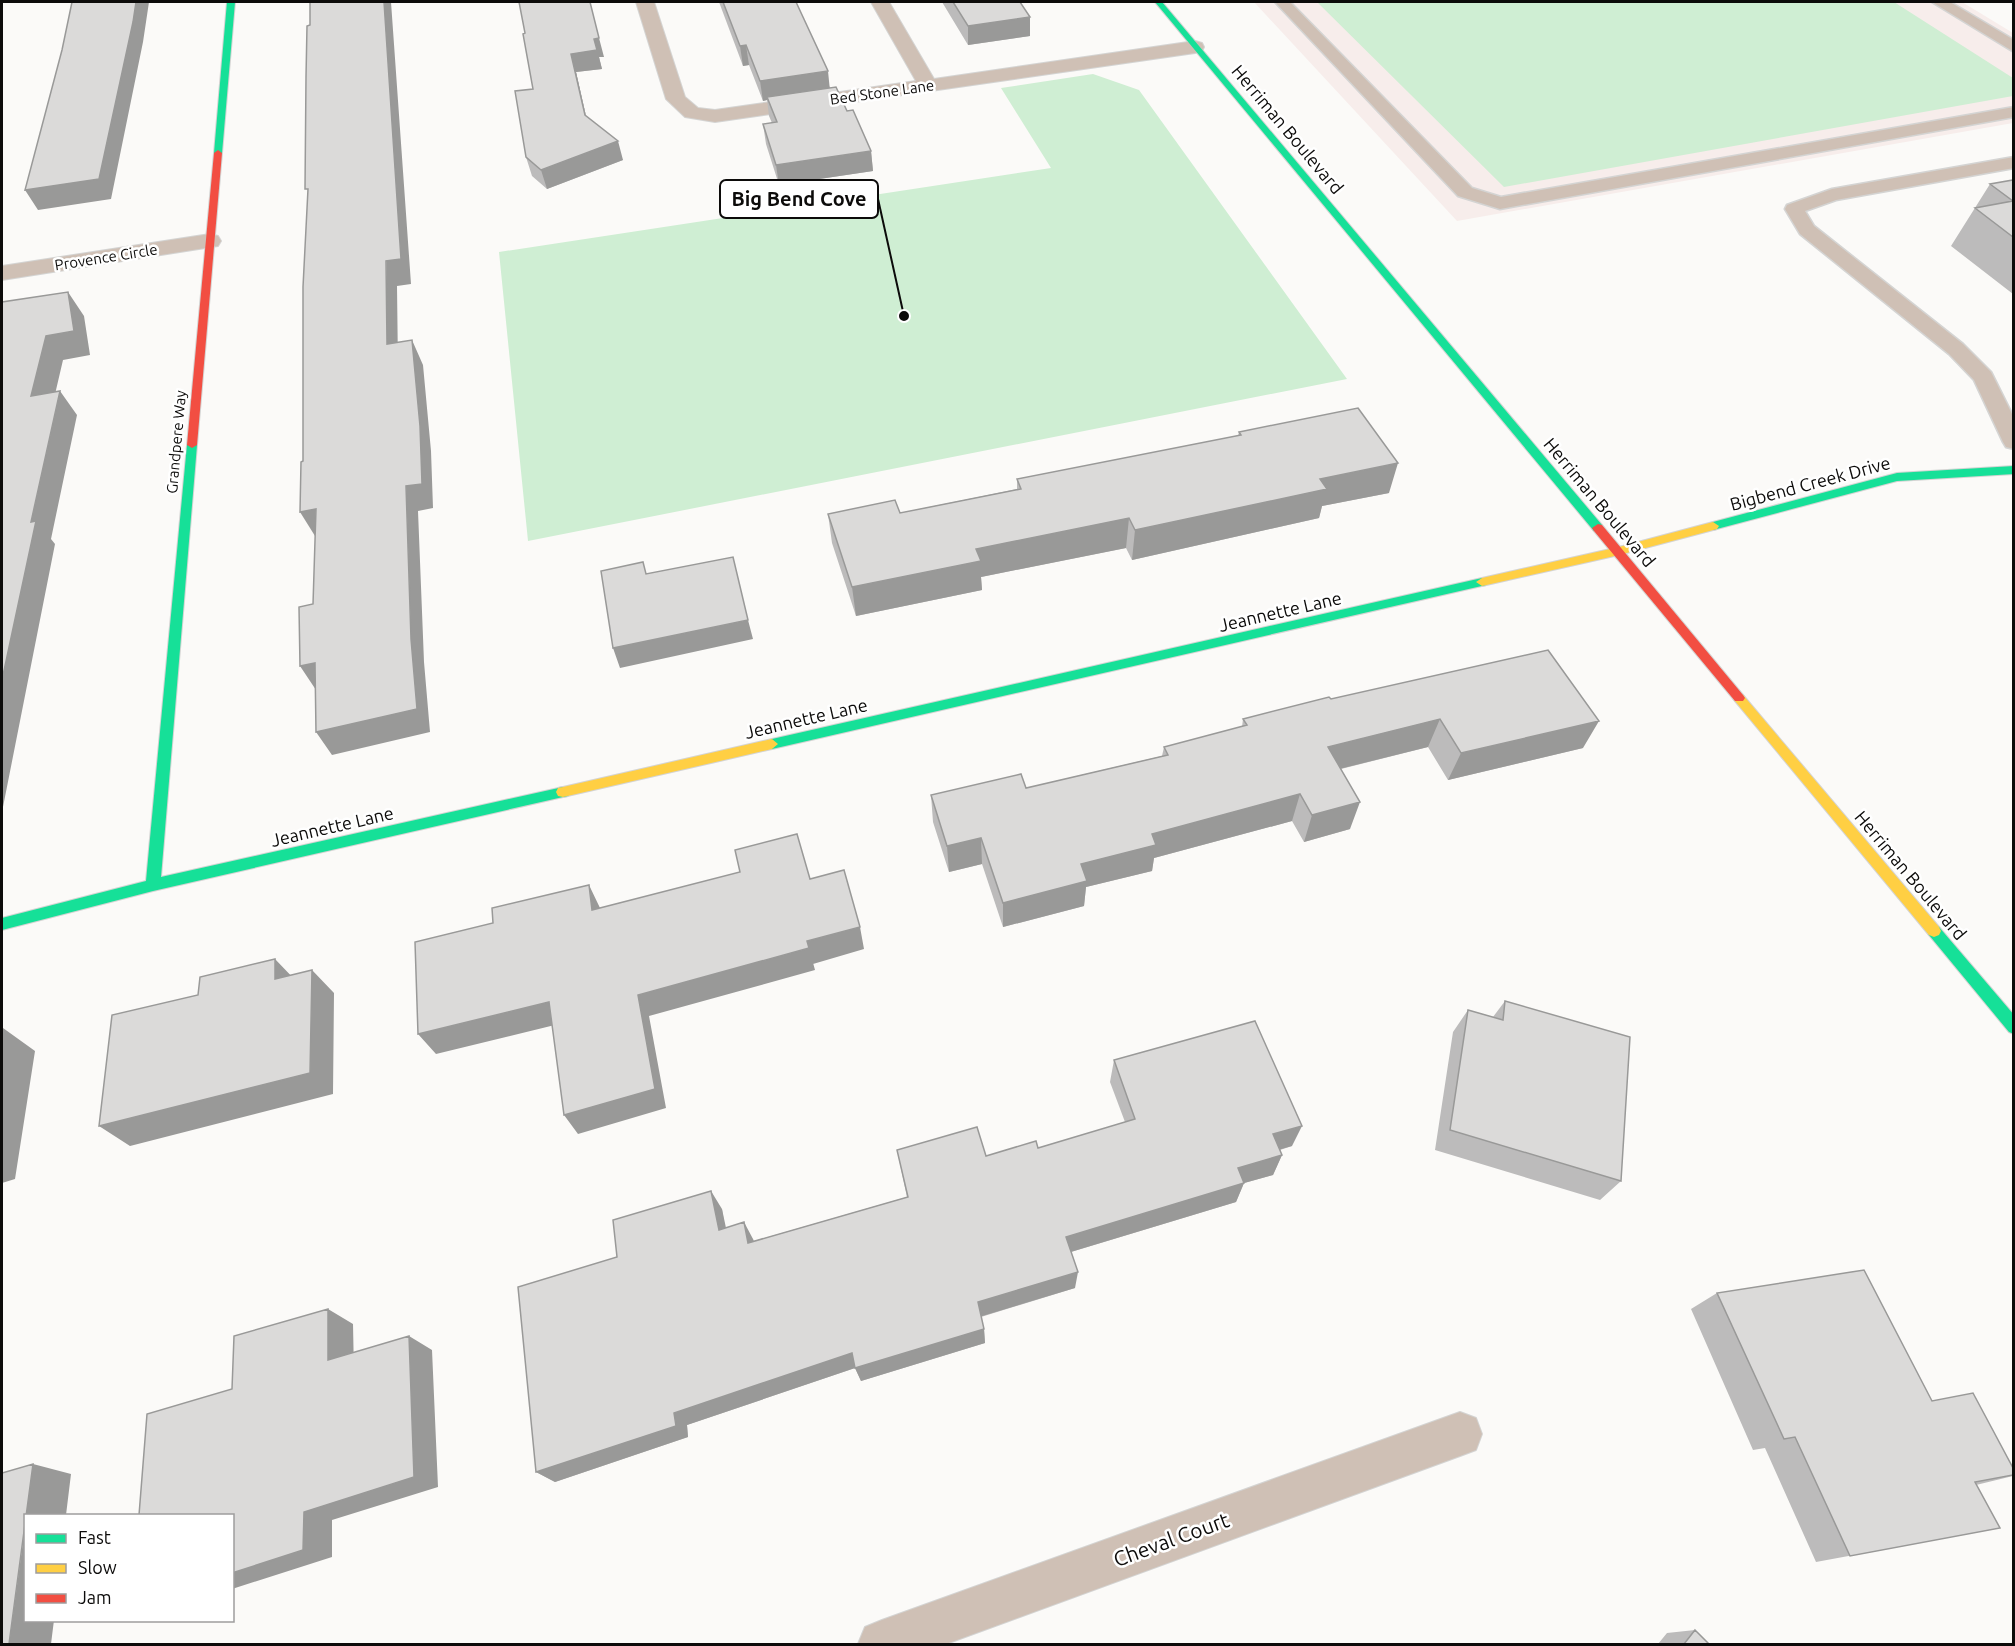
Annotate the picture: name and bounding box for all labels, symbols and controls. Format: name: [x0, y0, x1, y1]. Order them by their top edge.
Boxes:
street label: Herriman Boulevard: [1228, 61, 1348, 197]
street label: Bed Stone Lane: [829, 76, 935, 108]
callout: Big Bend Cove: [720, 180, 878, 218]
text: Big Bend Cove: [732, 187, 866, 210]
street label: Provence Circle: [53, 240, 159, 274]
street label: Grandpere Way: [163, 390, 189, 494]
street label: Herriman Boulevard: [1540, 434, 1660, 570]
street label: Bigbend Creek Drive: [1728, 452, 1892, 514]
street label: Jeannette Lane: [1217, 587, 1343, 635]
street label: Jeannette Lane: [743, 694, 869, 742]
street label: Jeannette Lane: [269, 802, 395, 850]
street label: Herriman Boulevard: [1851, 807, 1971, 943]
street label: Cheval Court: [1110, 1507, 1232, 1571]
legend: [24, 1514, 234, 1622]
text: Fast: [78, 1527, 111, 1547]
text: Slow: [78, 1557, 117, 1577]
text: Jam: [78, 1587, 112, 1607]

